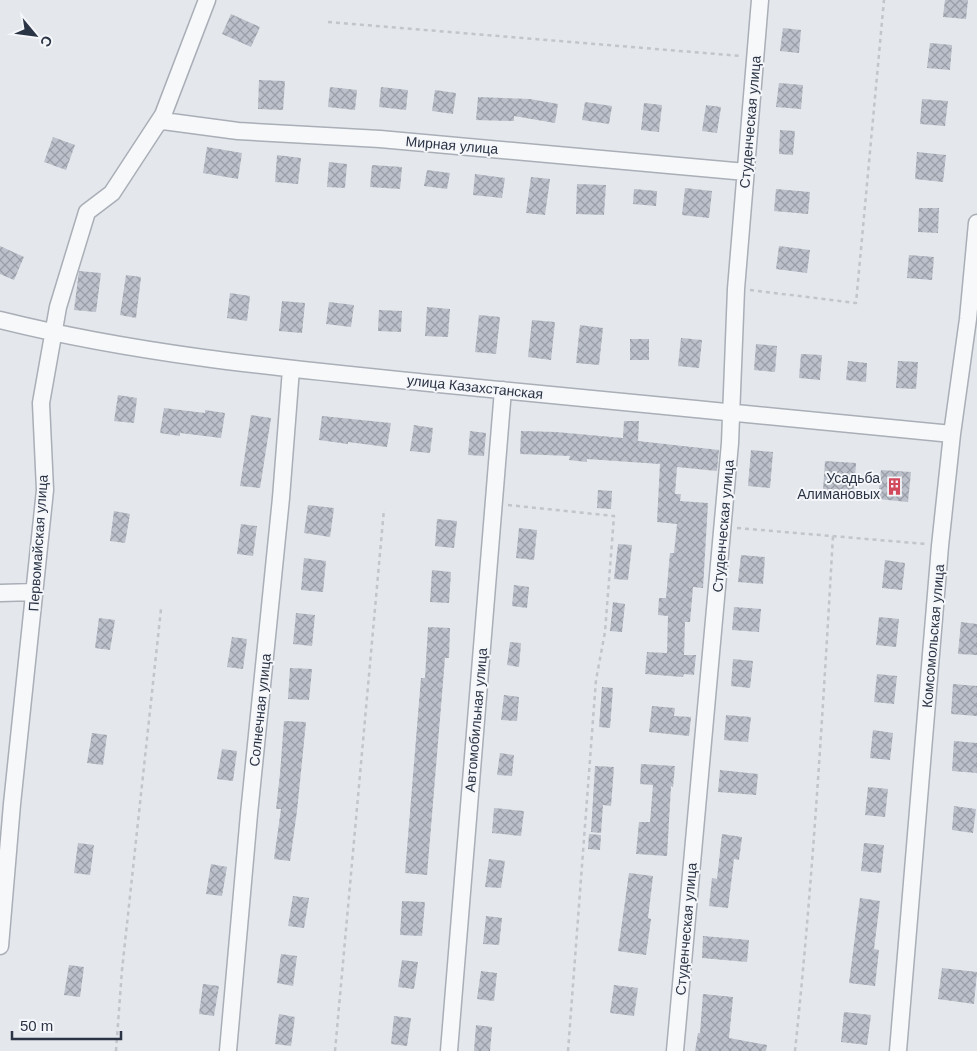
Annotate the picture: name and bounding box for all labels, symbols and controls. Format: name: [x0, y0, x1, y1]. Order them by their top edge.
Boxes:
north arrow: [10, 10, 60, 60]
text: С: [37, 33, 56, 50]
street label: Студенческая улица: [736, 55, 764, 189]
street label: Мирная улица: [405, 133, 499, 157]
street label: улица Казахстанская: [406, 372, 544, 402]
street label: Студенческая улица: [709, 459, 737, 593]
place label: Усадьба Алимановых: [797, 470, 880, 502]
street label: Первомайская улица: [25, 474, 51, 612]
building icon: Усадьба Алимановых: [884, 476, 904, 496]
street label: Комсомольская улица: [919, 563, 947, 709]
street label: Автомобильная улица: [462, 647, 490, 793]
street label: Солнечная улица: [246, 652, 274, 767]
street label: Студенческая улица: [672, 862, 700, 996]
scale bar: [12, 1008, 121, 1040]
text: 50 m: [20, 1017, 53, 1034]

